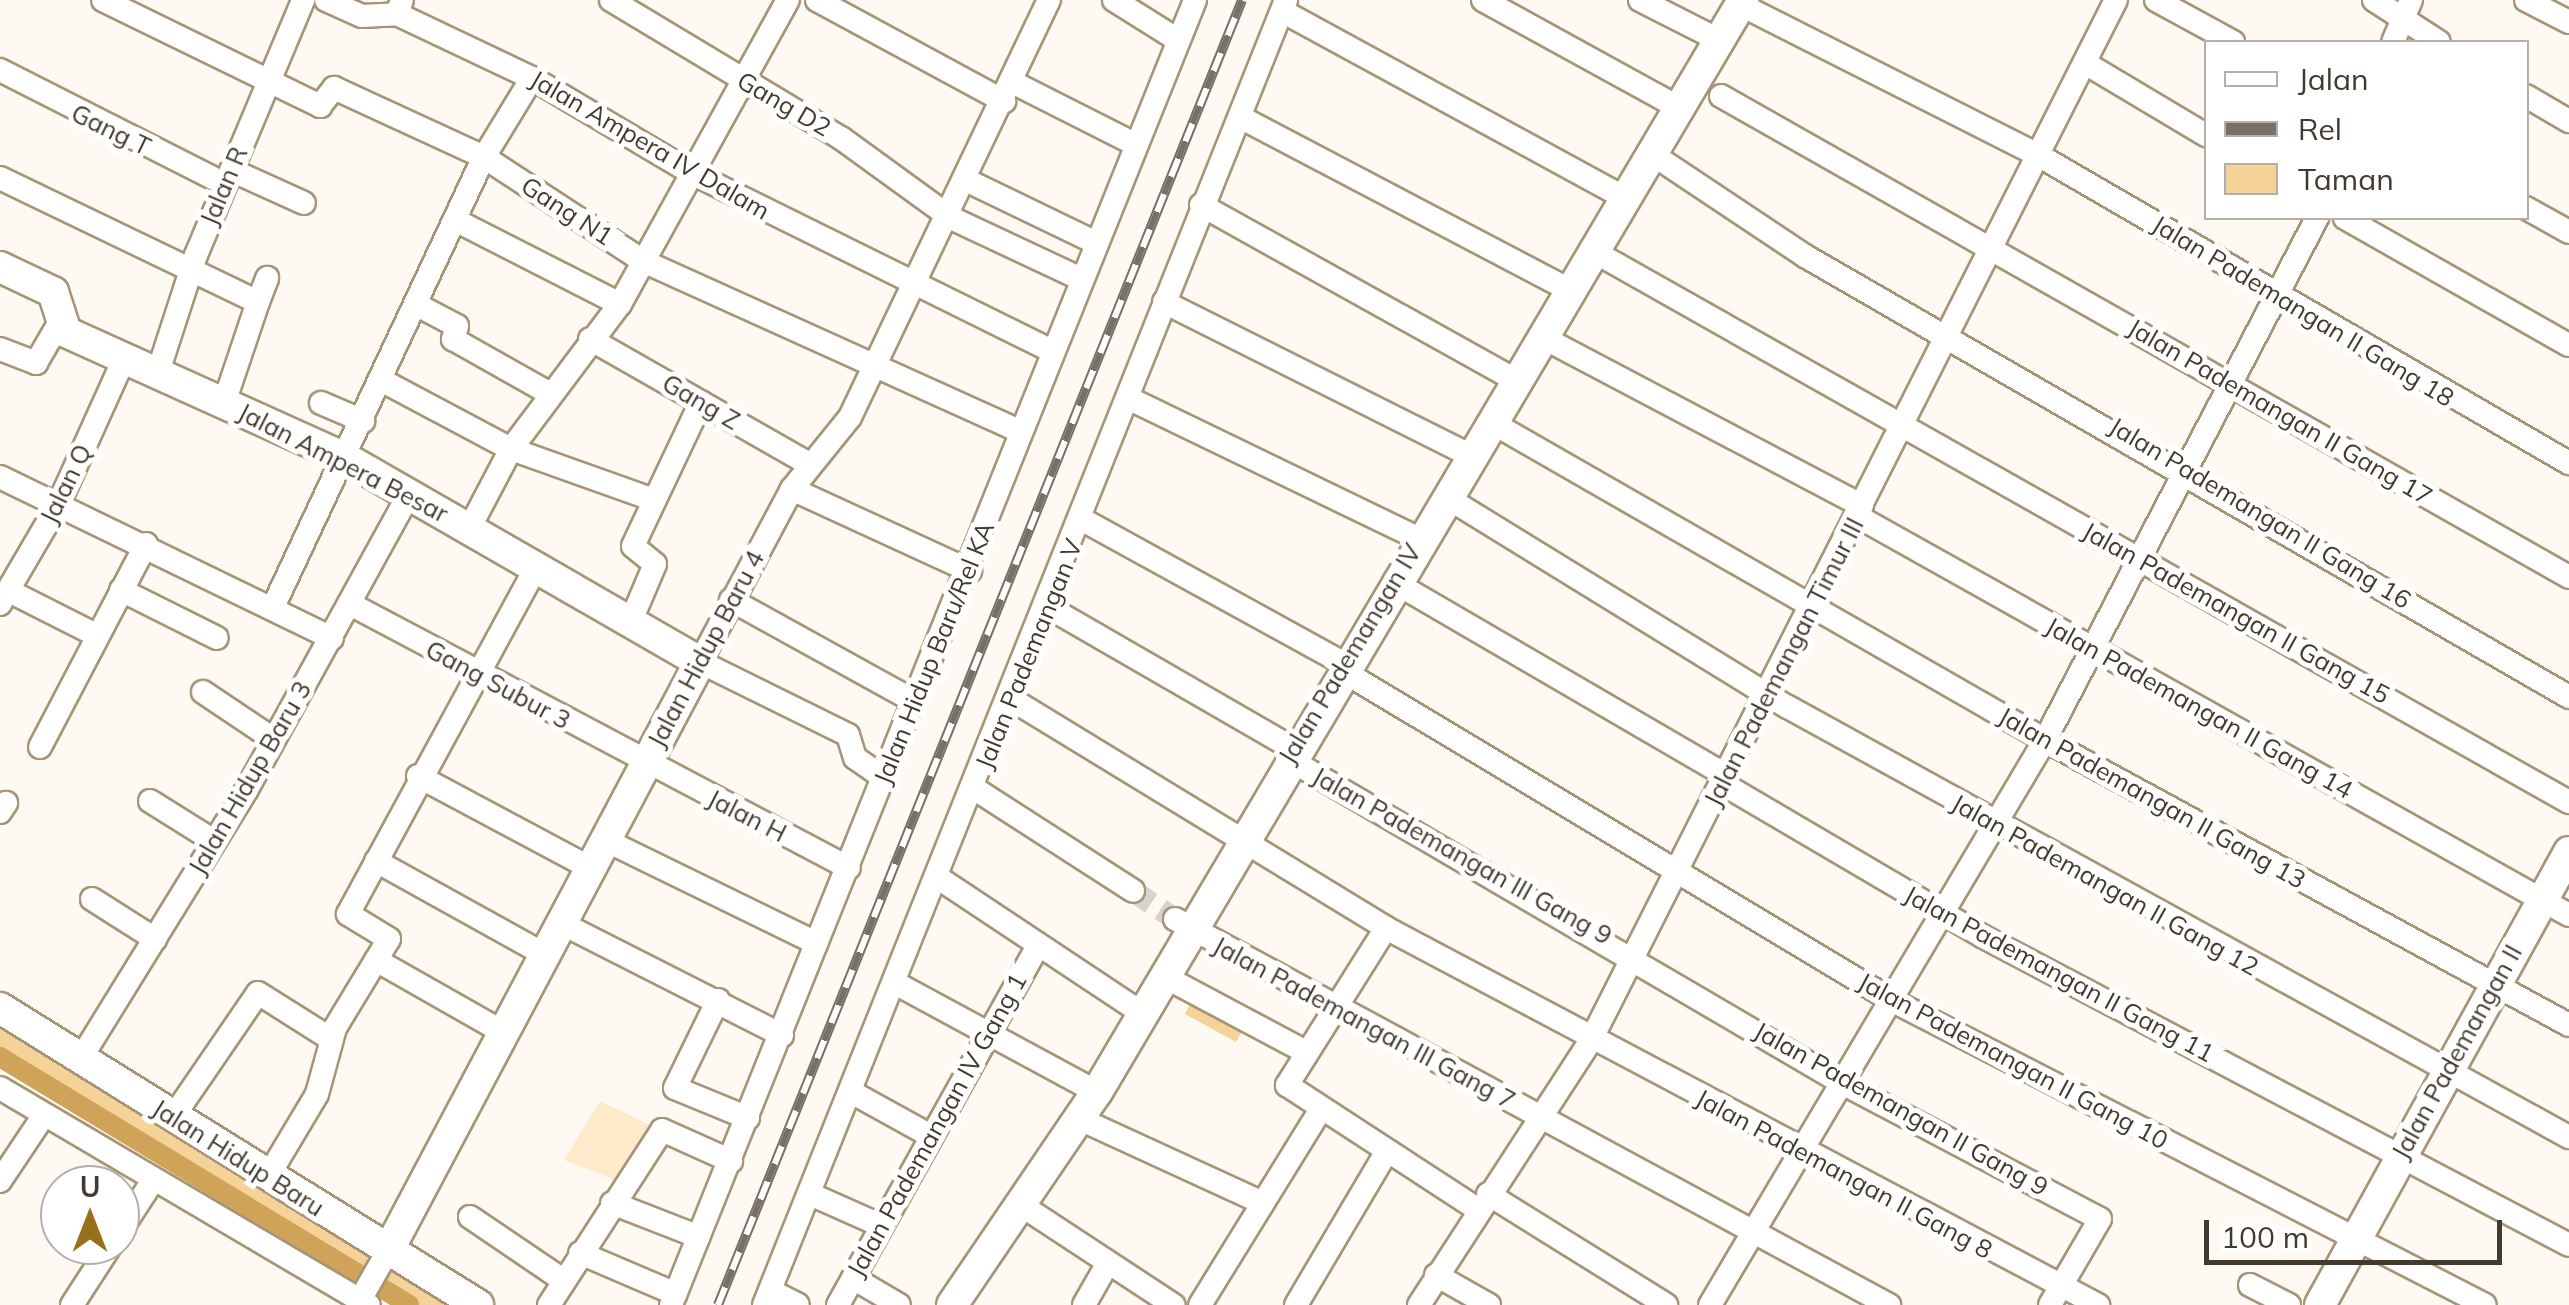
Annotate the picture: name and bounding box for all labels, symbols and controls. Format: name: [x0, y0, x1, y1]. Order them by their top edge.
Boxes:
legend: [2204, 40, 2529, 220]
text: Jalan: [2298, 60, 2369, 98]
street label: Jalan Ampera IV Dalam: [525, 64, 775, 226]
street label: Gang D2: [732, 65, 836, 143]
street label: Gang T: [66, 98, 156, 162]
text: Rel: [2298, 110, 2342, 148]
street label: Jalan R: [194, 142, 254, 230]
text: Taman: [2298, 160, 2394, 198]
street label: Gang N1: [516, 170, 618, 252]
street label: Jalan Pademangan II Gang 18: [2147, 209, 2459, 413]
street label: Jalan Pademangan II Gang 17: [2122, 312, 2438, 512]
street label: Gang Z: [657, 368, 745, 436]
street label: Jalan Ampera Besar: [233, 397, 453, 529]
street label: Jalan Pademangan II Gang 16: [2104, 411, 2416, 615]
street label: Jalan Q: [34, 439, 98, 529]
street label: Jalan Pademangan Timur III: [1698, 513, 1870, 811]
street label: Jalan Pademangan II Gang 15: [2077, 516, 2395, 710]
street label: Jalan Hidup Baru/Rel KA: [868, 517, 1000, 789]
street label: Jalan Pademangan V: [969, 535, 1089, 773]
street label: Jalan Pademangan IV: [1272, 539, 1428, 769]
street label: Jalan Hidup Baru 4: [641, 546, 771, 752]
street label: Jalan Pademangan II Gang 14: [2040, 611, 2358, 805]
street label: Gang Subur 3: [421, 634, 575, 736]
street label: Jalan Hidup Baru 3: [182, 676, 318, 880]
street label: Jalan Pademangan II Gang 13: [1993, 701, 2311, 895]
street label: Jalan Pademangan III Gang 9: [1307, 761, 1617, 951]
street label: Jalan H: [703, 783, 791, 849]
street label: Jalan Pademangan II Gang 12: [1946, 788, 2264, 982]
street label: Jalan Pademangan II Gang 11: [1899, 879, 2219, 1069]
street label: Jalan Pademangan III Gang 7: [1208, 930, 1520, 1116]
street label: Jalan Pademangan II: [2386, 940, 2528, 1164]
street label: Jalan Pademangan II Gang 10: [1853, 966, 2173, 1156]
street label: Jalan Pademangan IV Gang 1: [841, 968, 1033, 1282]
street label: Jalan Pademangan II Gang 9: [1749, 1016, 2053, 1202]
street label: Jalan Pademangan II Gang 8: [1691, 1083, 1997, 1265]
street label: Jalan Hidup Baru: [147, 1093, 329, 1223]
north arrow: [40, 1165, 140, 1265]
text: U: [80, 1169, 100, 1204]
scale bar: [2209, 1200, 2506, 1262]
text: 100 m: [2221, 1218, 2309, 1256]

